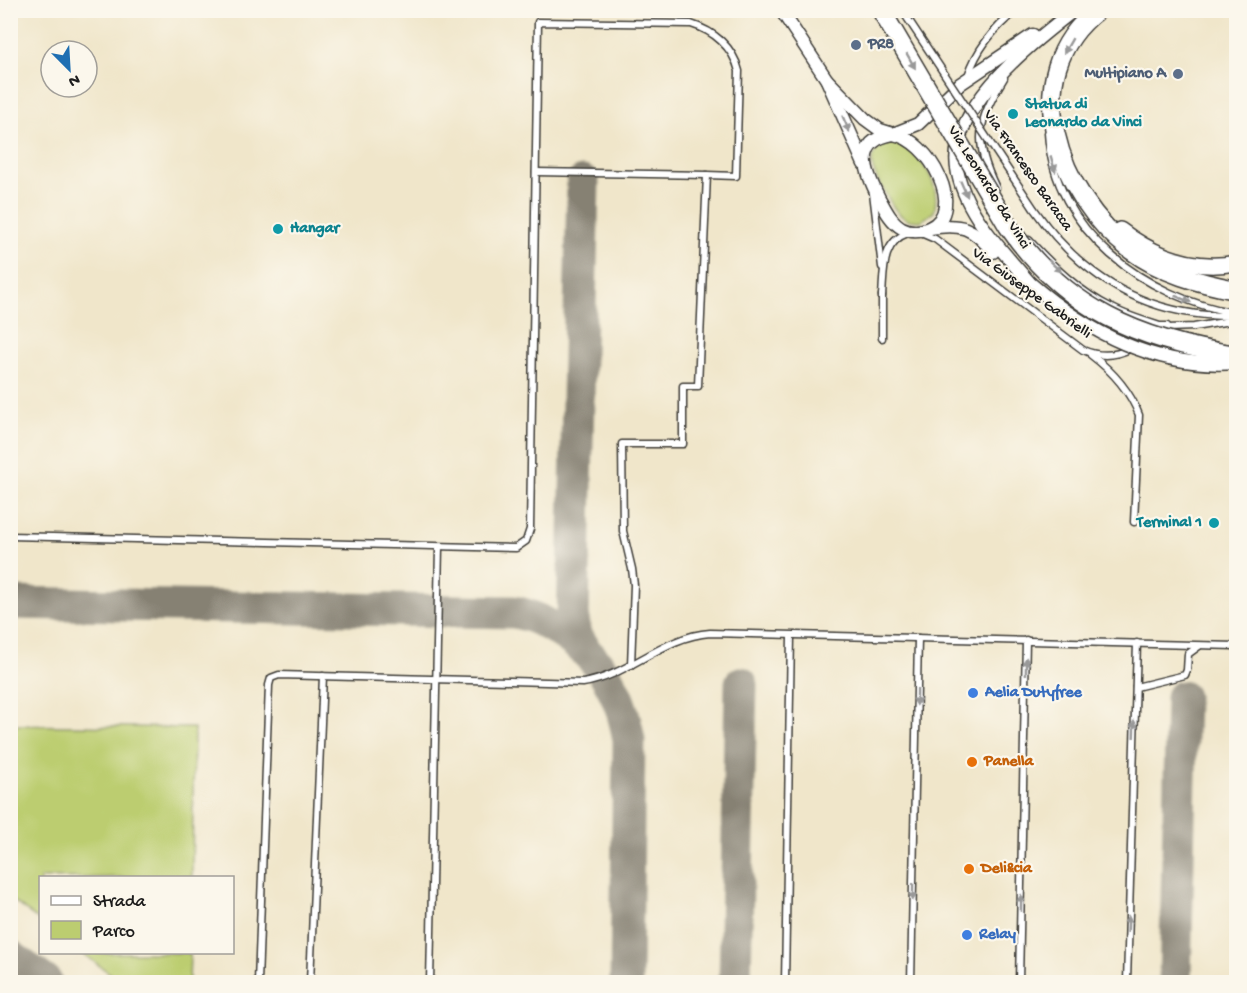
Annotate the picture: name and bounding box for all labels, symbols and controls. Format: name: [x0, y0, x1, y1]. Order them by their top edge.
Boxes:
place label: PR8: [867, 36, 894, 55]
one-way arrow: [1063, 37, 1073, 54]
marker: PR8: [849, 38, 863, 52]
north arrow: [39, 39, 99, 99]
one-way arrow: [906, 53, 916, 70]
place label: Multipiano A: [1085, 65, 1168, 84]
marker: Multipiano A: [1171, 67, 1185, 81]
text: N: [65, 69, 82, 91]
place label: Statua di Leonardo da Vinci: [1025, 96, 1142, 133]
street label: Via Francesco Baracca: [977, 106, 1077, 236]
marker: Statua di Leonardo da Vinci: [1006, 107, 1020, 121]
one-way arrow: [842, 116, 851, 133]
street label: Via Leonardo da Vinci: [942, 122, 1034, 253]
one-way arrow: [1049, 155, 1058, 173]
one-way arrow: [959, 180, 969, 198]
place label: Hangar: [290, 220, 342, 239]
marker: Hangar: [271, 222, 285, 236]
street label: Via Giuseppe Gabrielli: [967, 244, 1095, 344]
one-way arrow: [1047, 259, 1062, 273]
one-way arrow: [1174, 295, 1192, 304]
place label: Terminal 1: [1135, 514, 1202, 533]
marker: Terminal 1: [1207, 516, 1221, 530]
one-way arrow: [1021, 657, 1031, 676]
place label: Aelia Dutyfree: [984, 683, 1083, 703]
marker: Aelia Dutyfree: [966, 686, 980, 700]
one-way arrow: [912, 687, 922, 706]
one-way arrow: [1130, 720, 1139, 739]
place label: Panella: [983, 753, 1035, 772]
marker: Panella: [965, 755, 979, 769]
place label: Deli&cia: [979, 860, 1033, 879]
marker: Deli&cia: [962, 862, 976, 876]
legend: [39, 876, 234, 954]
one-way arrow: [908, 882, 917, 901]
text: Strada: [93, 892, 147, 913]
one-way arrow: [1016, 894, 1026, 913]
one-way arrow: [1124, 915, 1133, 934]
text: Parco: [92, 922, 135, 943]
place label: Relay: [978, 926, 1016, 945]
marker: Relay: [960, 928, 974, 942]

